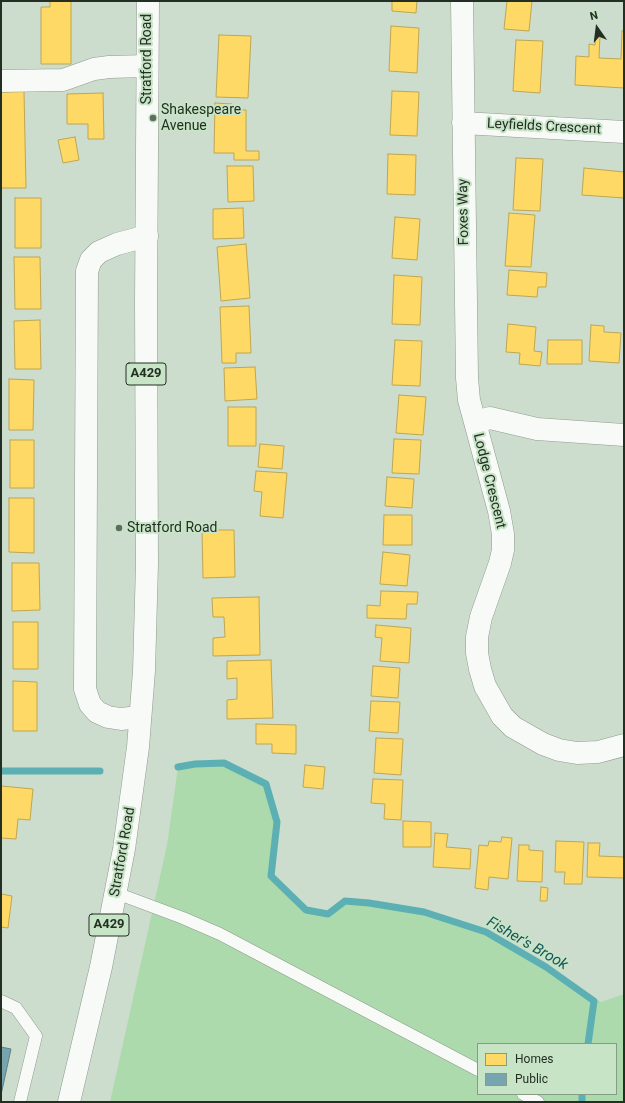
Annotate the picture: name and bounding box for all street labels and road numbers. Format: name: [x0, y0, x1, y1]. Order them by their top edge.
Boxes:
street label: Stratford Road: [139, 14, 155, 104]
street label: Leyfields Crescent: [487, 116, 601, 138]
street label: Foxes Way: [455, 179, 473, 245]
road number: A429: [126, 363, 166, 385]
street label: Lodge Crescent: [469, 432, 509, 530]
street label: Stratford Road: [107, 806, 139, 898]
road number: A429: [89, 914, 129, 936]

